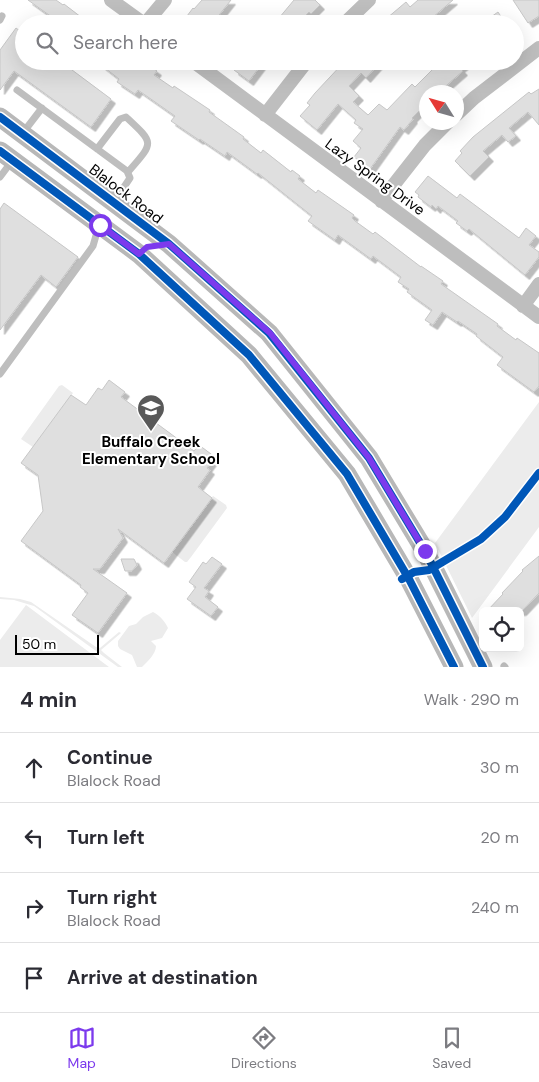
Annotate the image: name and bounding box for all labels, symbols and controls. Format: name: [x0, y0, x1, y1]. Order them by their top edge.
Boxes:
search box: [15, 15, 524, 70]
icon: search: [33, 29, 61, 57]
text: Search here: [73, 30, 178, 55]
north arrow: [419, 85, 464, 130]
street label: Lazy Spring Drive: [321, 134, 429, 220]
street label: Blalock Road: [85, 160, 167, 228]
route start: [89, 214, 112, 237]
school or university icon: Buffalo Creek Elementary School: [136, 393, 166, 432]
place label: Buffalo Creek Elementary School: [82, 432, 220, 469]
route end: [414, 540, 437, 563]
map controls: [479, 607, 524, 652]
button: locate: [479, 607, 524, 652]
scale bar: [15, 632, 99, 655]
text: 50 m: [22, 635, 56, 653]
text: 4 min: [20, 686, 77, 714]
text: Walk · 290 m: [424, 689, 519, 710]
text: Continue: [67, 745, 153, 770]
icon: ahead: [20, 754, 48, 782]
text: 30 m: [480, 757, 519, 778]
text: Blalock Road: [67, 770, 161, 791]
icon: left: [20, 824, 48, 852]
text: Turn left: [67, 825, 145, 850]
text: 20 m: [480, 827, 519, 848]
text: Turn right: [67, 885, 157, 910]
icon: right: [20, 894, 48, 922]
text: 240 m: [471, 897, 519, 918]
text: Blalock Road: [67, 910, 161, 931]
icon: arrive: [20, 964, 48, 992]
text: Arrive at destination: [67, 965, 258, 990]
tab: Map: [68, 1024, 96, 1072]
tab: Directions: [231, 1024, 297, 1072]
tab: Saved: [432, 1024, 471, 1072]

